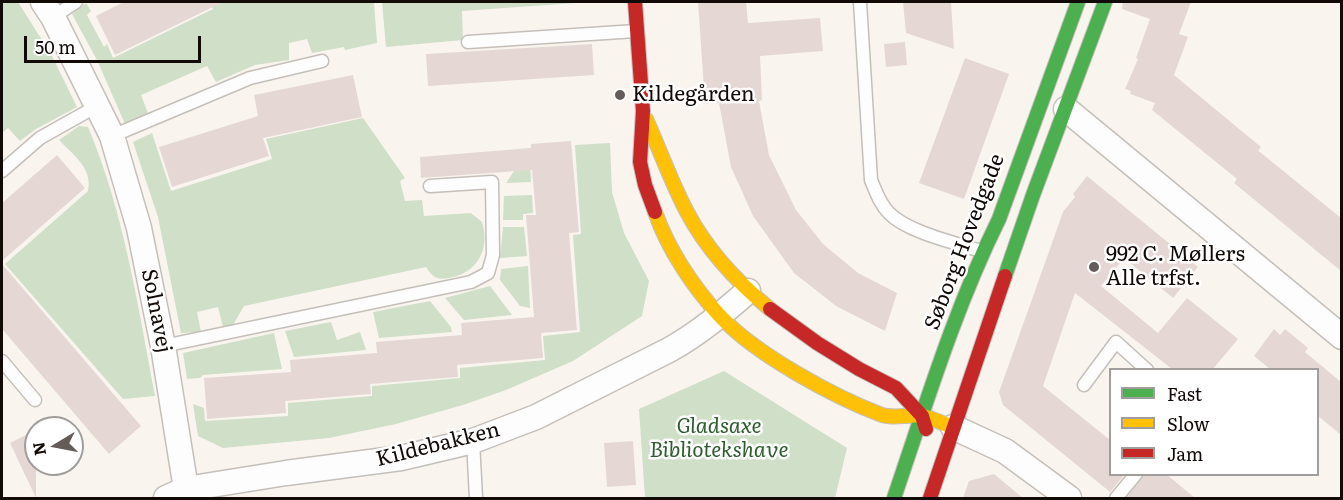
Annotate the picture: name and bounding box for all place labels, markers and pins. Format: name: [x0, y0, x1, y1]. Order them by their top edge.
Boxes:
place label: Kildegården: [632, 82, 755, 108]
marker: Kildegården: [613, 88, 627, 102]
place label: 992 C. Møllers Alle trfst.: [1106, 242, 1245, 292]
marker: 992 C. Møllers Alle trfst.: [1087, 260, 1101, 274]

